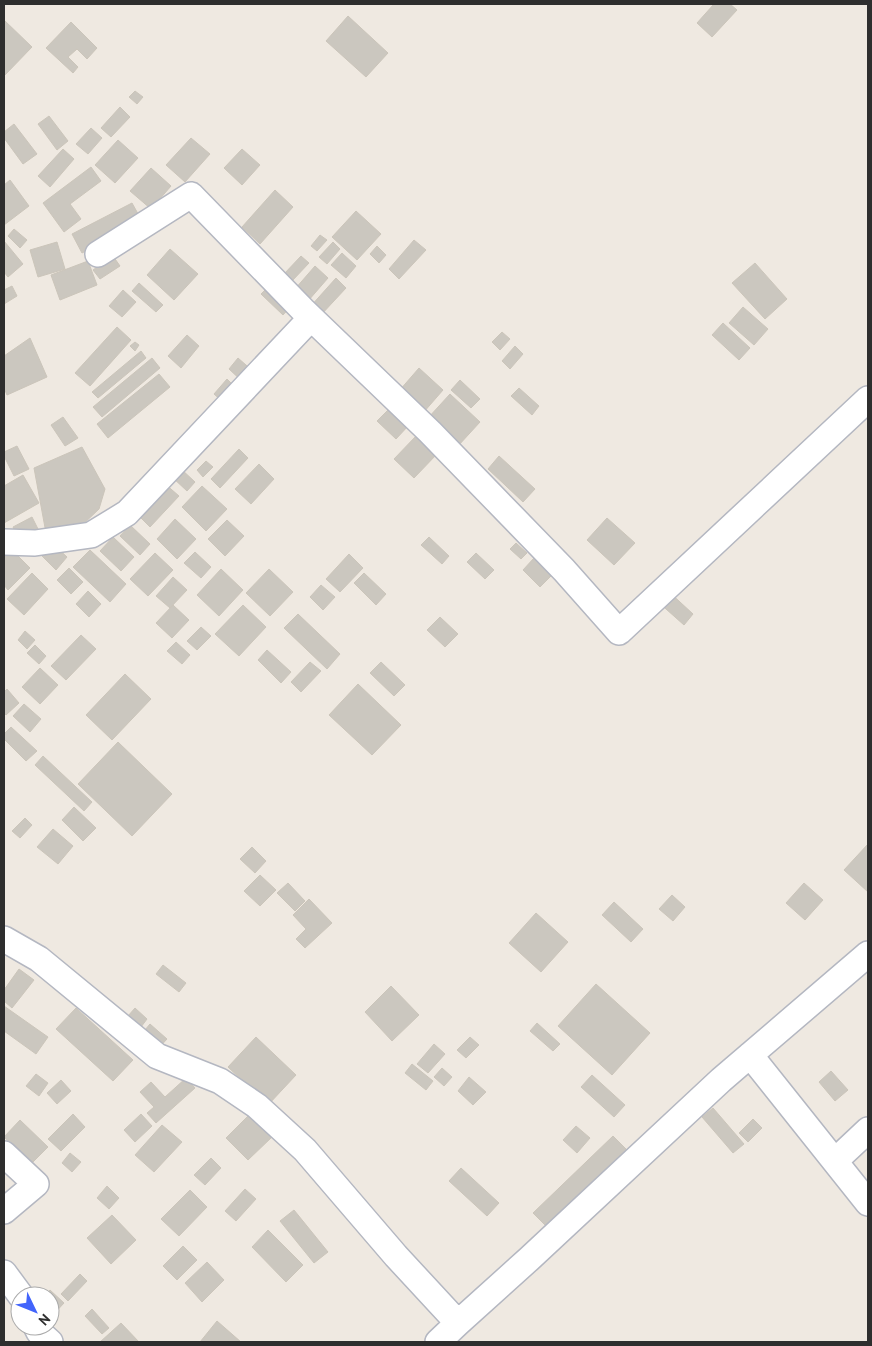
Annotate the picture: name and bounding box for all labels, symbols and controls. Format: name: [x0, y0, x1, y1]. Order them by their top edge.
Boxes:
north arrow: [10, 1286, 60, 1336]
text: N: [35, 1310, 54, 1329]

